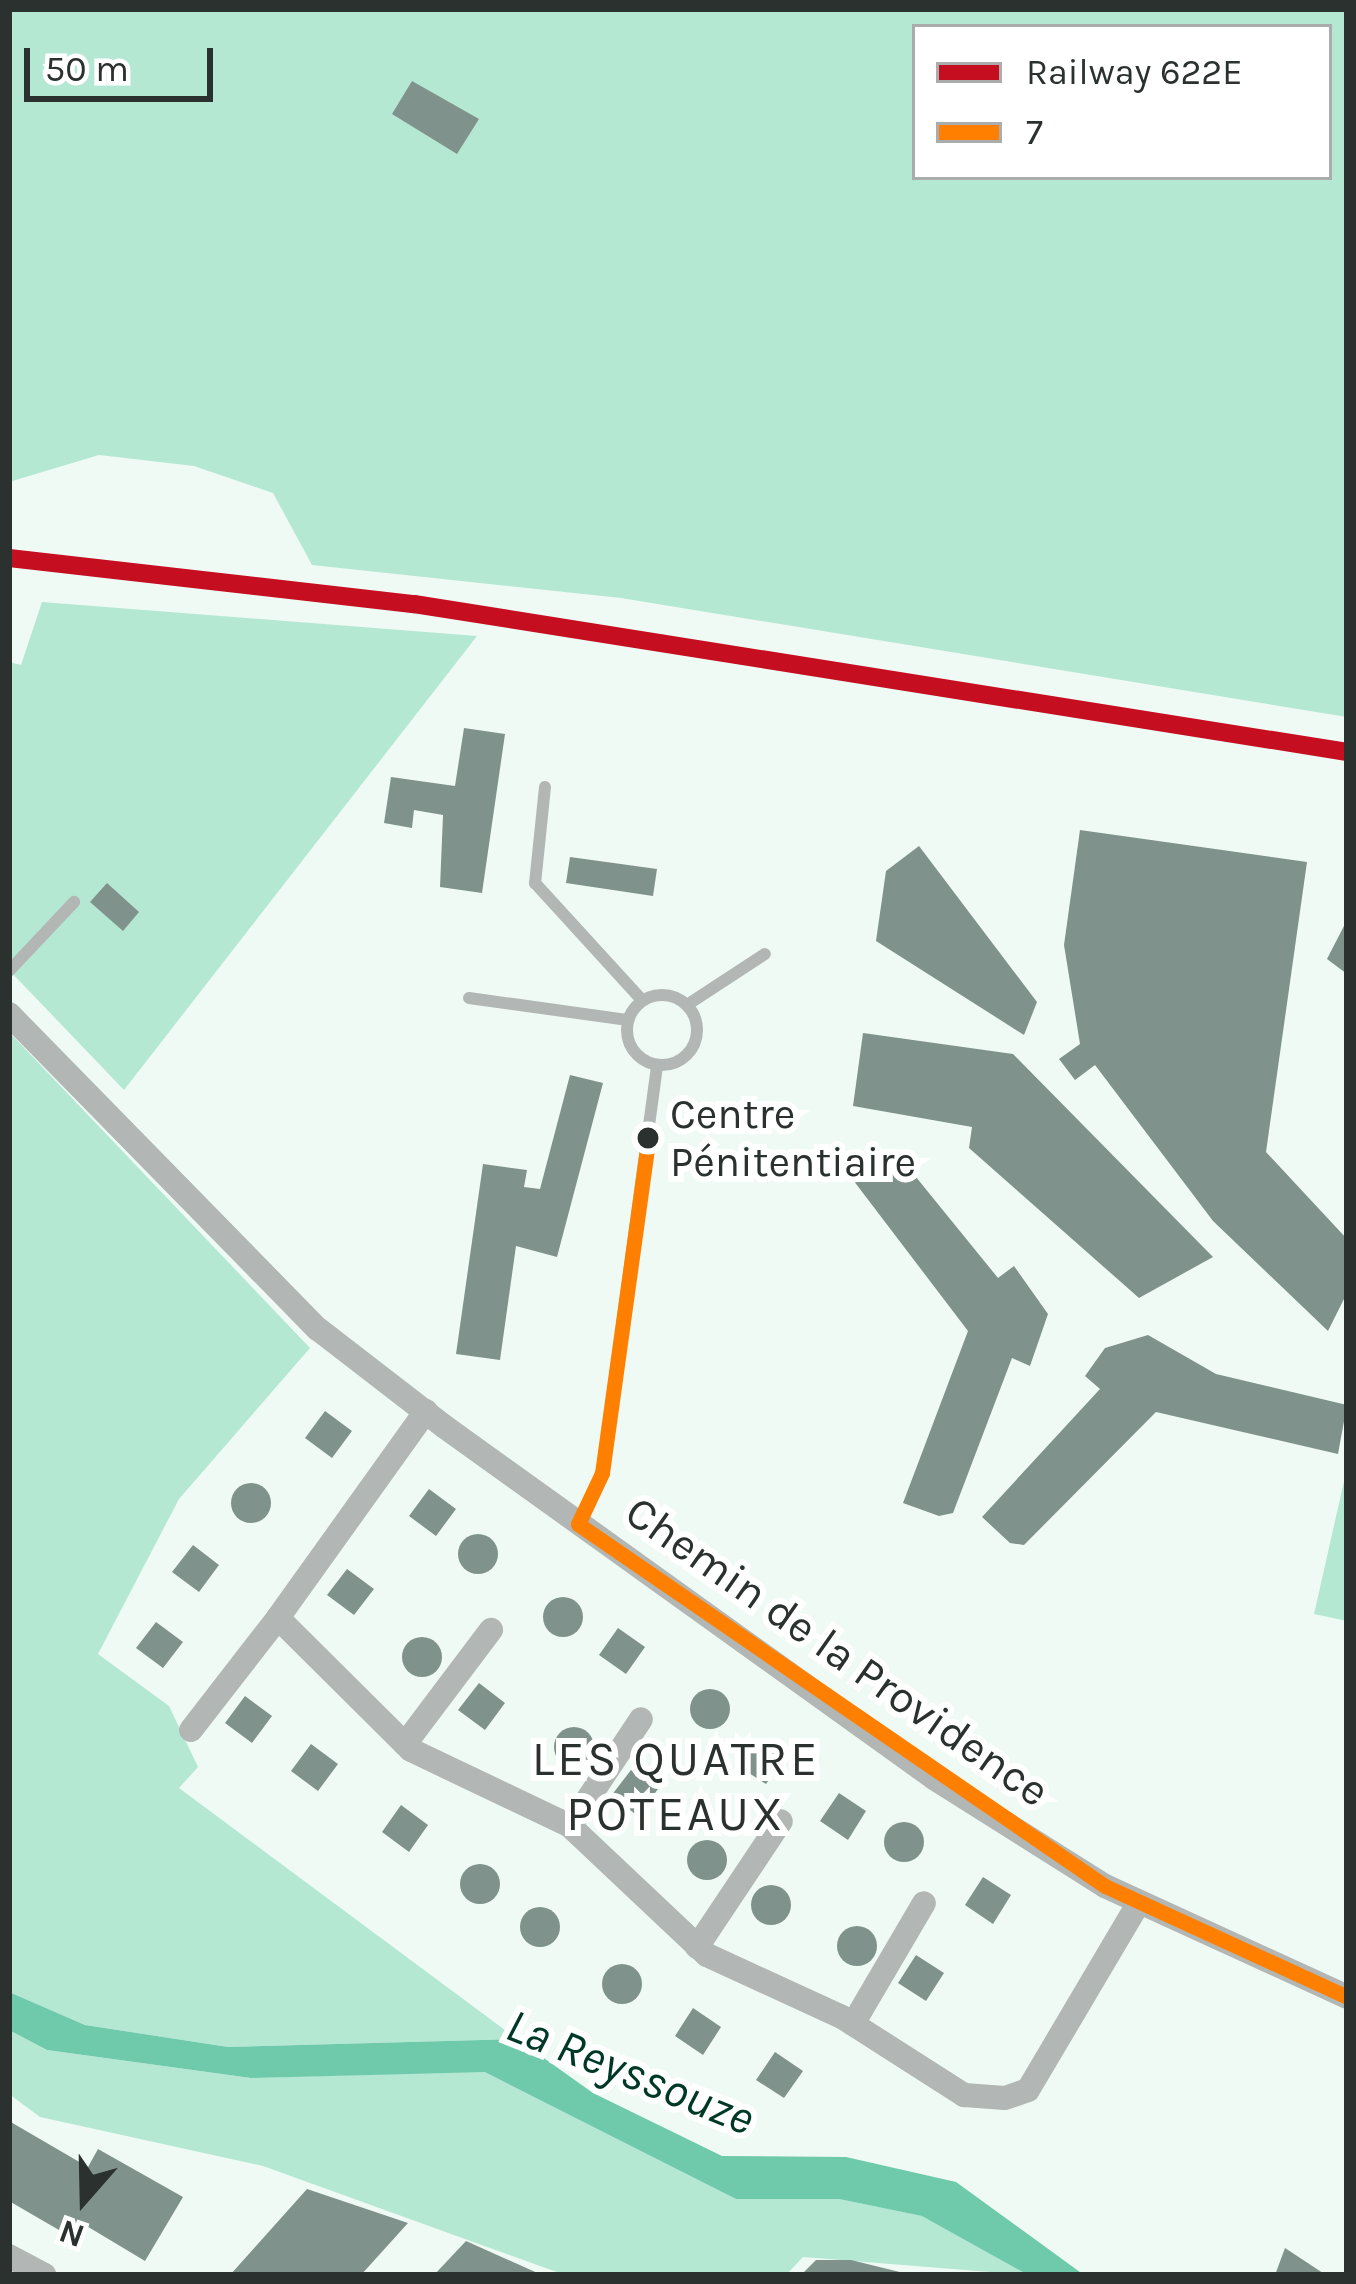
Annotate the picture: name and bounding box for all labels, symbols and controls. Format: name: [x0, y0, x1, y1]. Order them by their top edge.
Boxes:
scale bar: [30, 24, 219, 98]
legend: [912, 24, 1332, 180]
text: 50 m: [45, 48, 129, 90]
text: Railway 622E: [1026, 51, 1242, 93]
text: 7: [1026, 111, 1043, 153]
place label: Centre Pénitentiaire: [670, 1089, 916, 1188]
marker: Centre Pénitentiaire: [637, 1127, 659, 1149]
street label: Chemin de la Providence: [615, 1485, 1059, 1819]
district label: LES QUATRE POTEAUX: [532, 1730, 820, 1843]
water label: La Reyssouze: [498, 1996, 762, 2148]
north arrow: [24, 2140, 144, 2260]
text: N: [54, 2212, 89, 2256]

